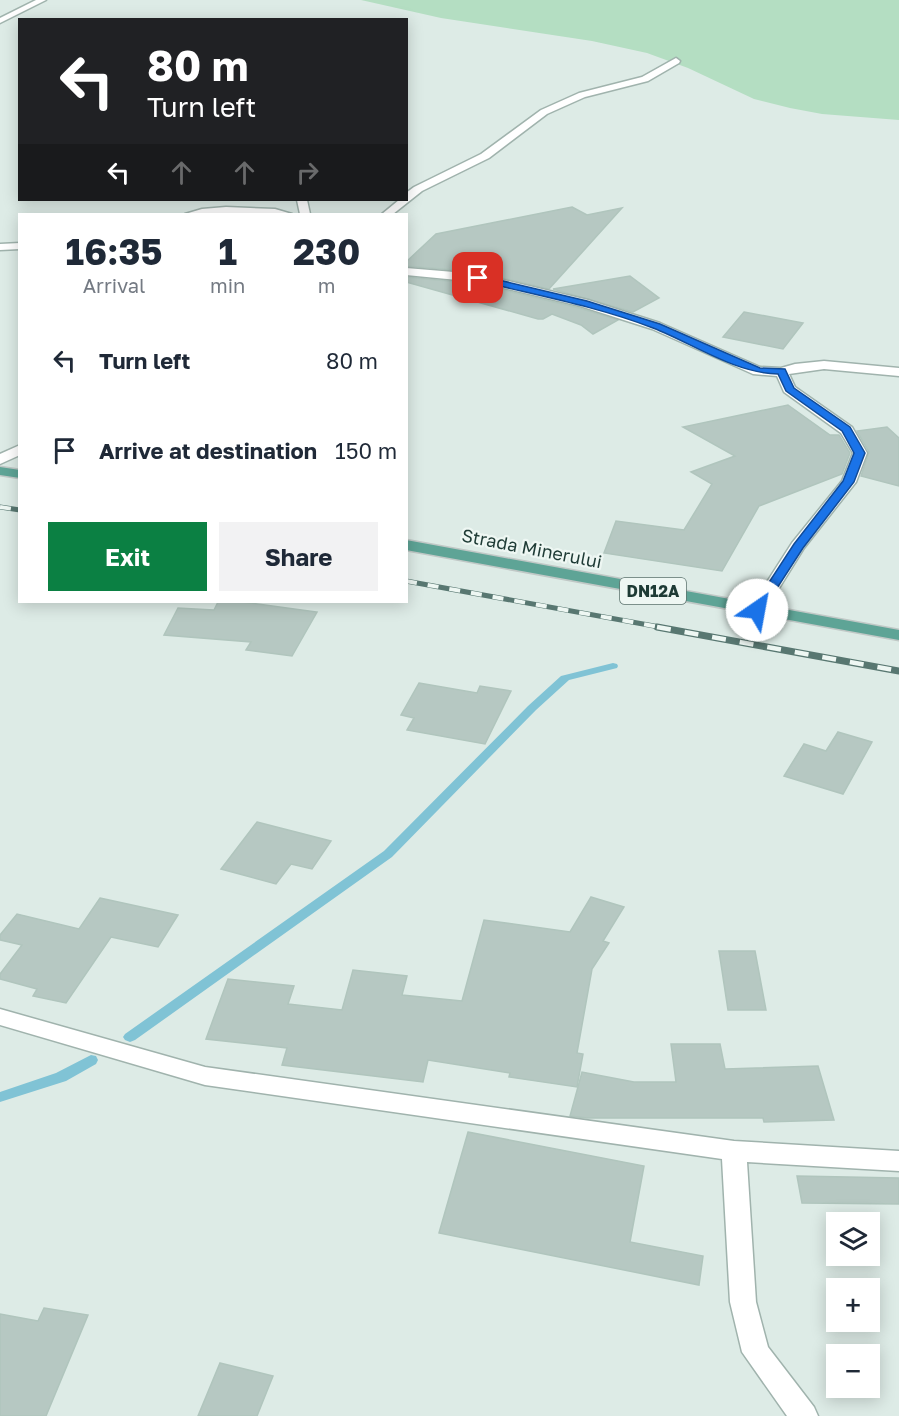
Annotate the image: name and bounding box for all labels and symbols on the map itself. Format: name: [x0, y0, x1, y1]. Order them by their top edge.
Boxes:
pin: [452, 252, 503, 303]
street label: Strada Minerului: [460, 524, 604, 572]
road number: DN12A: [620, 578, 686, 604]
position arrow: [725, 578, 789, 642]

